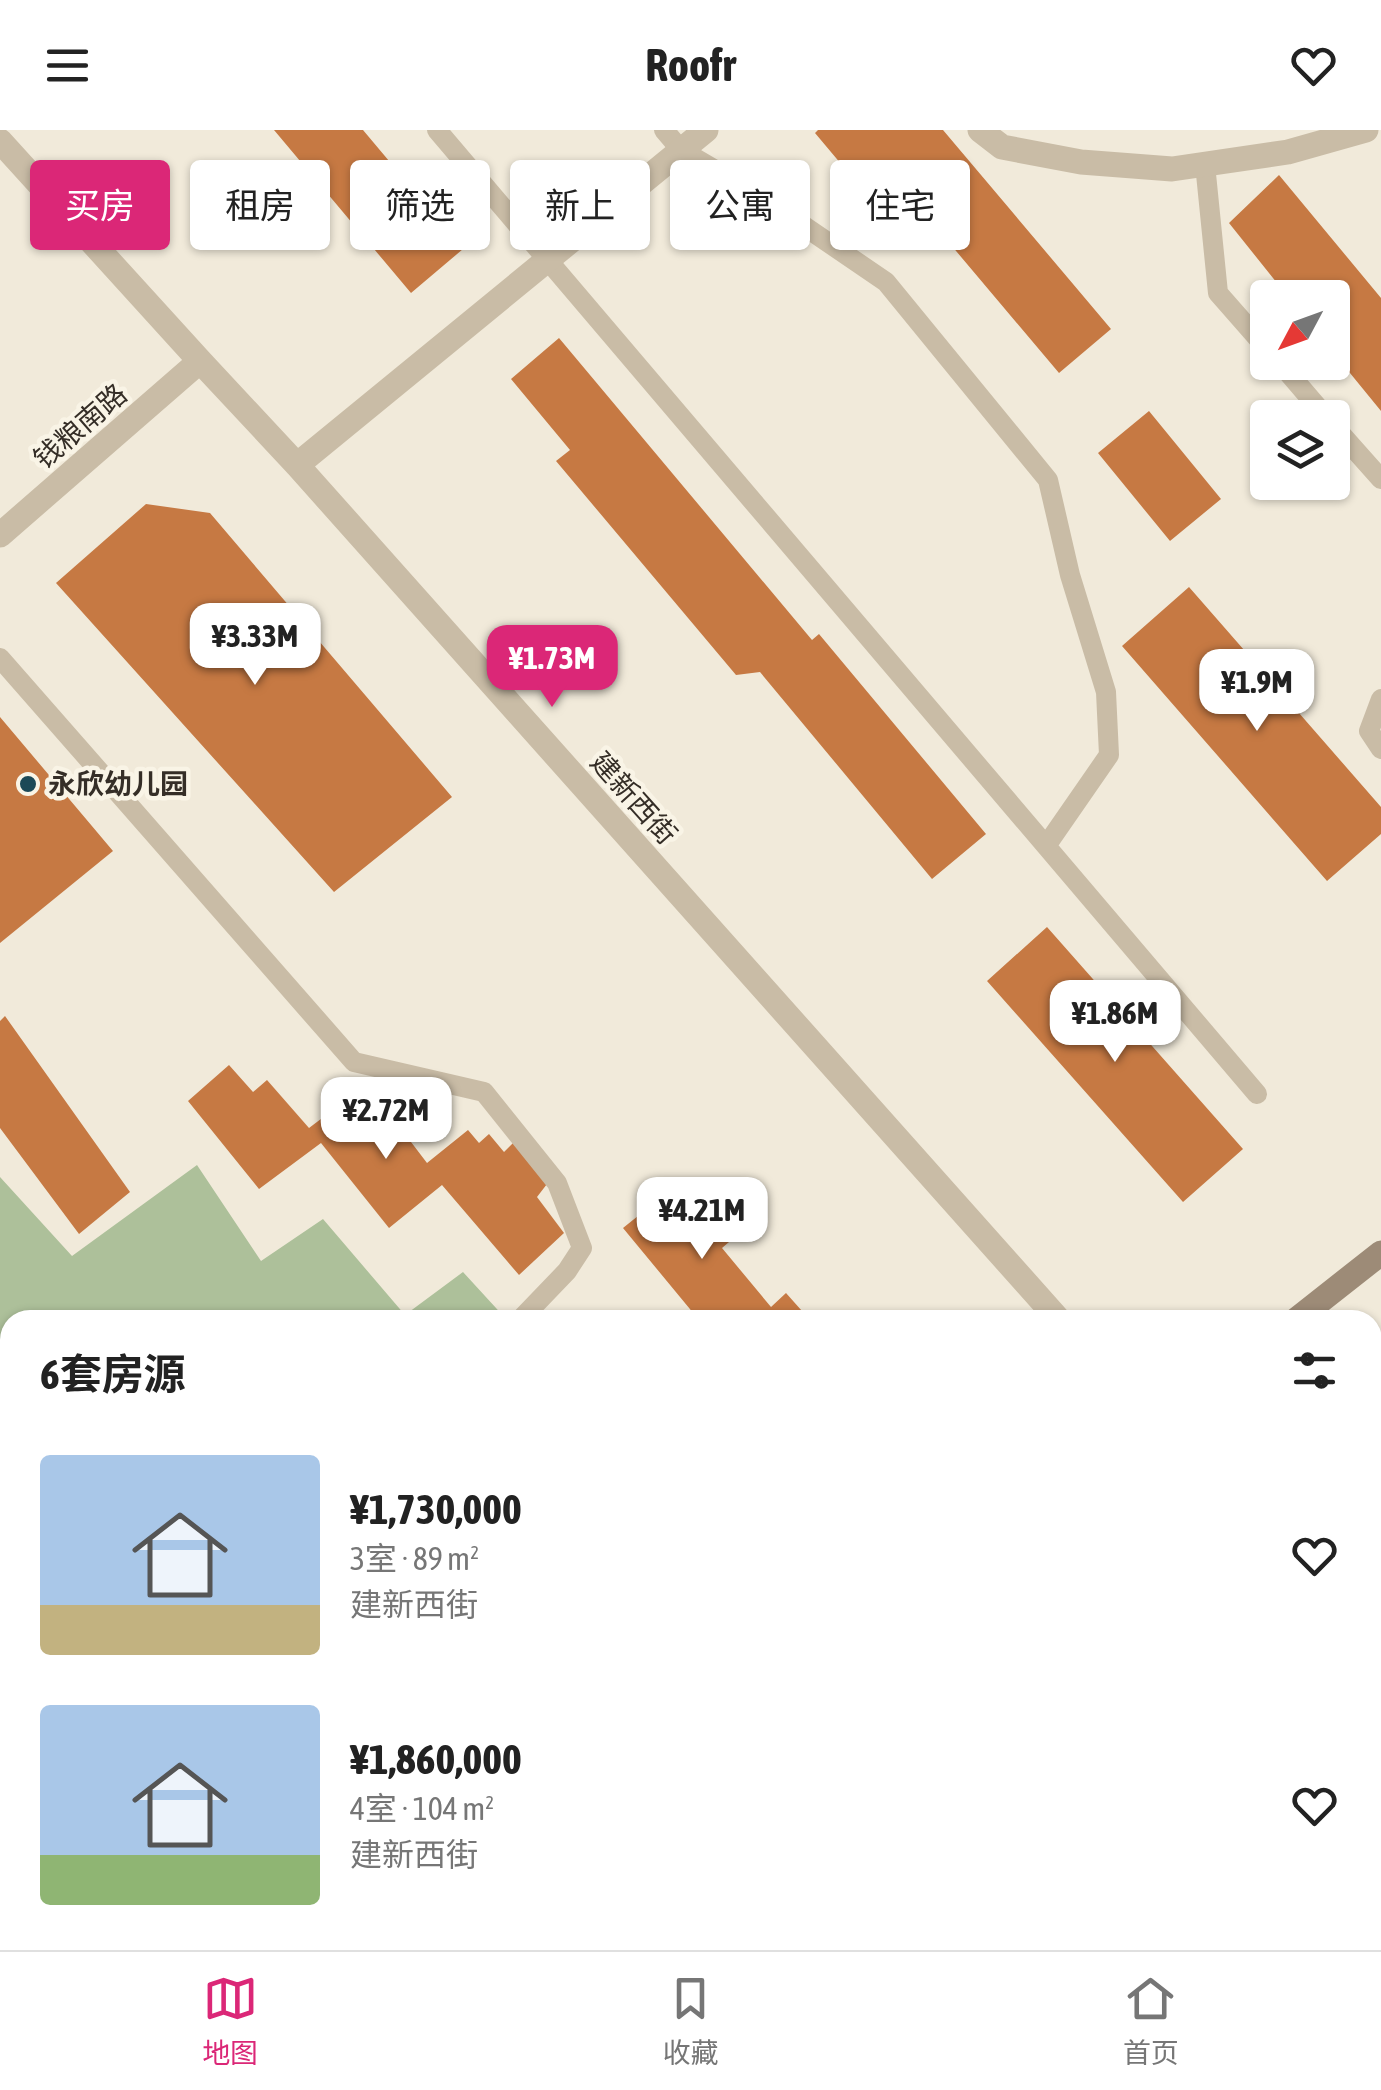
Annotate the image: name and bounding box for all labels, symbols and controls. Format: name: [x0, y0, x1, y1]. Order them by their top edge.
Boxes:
icon: menu: [40, 38, 95, 93]
icon: heart: [1286, 38, 1341, 93]
text: Roofr: [645, 39, 736, 91]
chip: 买房: [30, 160, 170, 250]
chip: 租房: [190, 160, 330, 250]
chip: 筛选: [350, 160, 490, 250]
chip: 新上: [510, 160, 650, 250]
chip: 公寓: [670, 160, 810, 250]
chip: 住宅: [830, 160, 970, 250]
north arrow: [1250, 280, 1350, 380]
map controls: [1250, 280, 1350, 500]
street label: 钱粮南路: [27, 377, 133, 475]
button: layers: [1250, 400, 1350, 500]
pin: ¥3.33M: [174, 603, 336, 688]
text: ¥3.33M: [212, 617, 298, 654]
pin: ¥1.73M: [471, 625, 633, 710]
text: ¥1.73M: [509, 639, 595, 676]
pin: ¥1.9M: [1187, 649, 1327, 734]
text: ¥1.9M: [1221, 663, 1293, 700]
street label: 建新西街: [585, 746, 683, 850]
place label: 永欣幼儿园: [48, 768, 188, 800]
marker: 永欣幼儿园: [17, 773, 39, 795]
pin: ¥1.86M: [1034, 980, 1196, 1065]
text: ¥1.86M: [1072, 994, 1158, 1031]
pin: ¥2.72M: [305, 1077, 467, 1162]
text: ¥2.72M: [343, 1091, 429, 1128]
pin: ¥4.21M: [621, 1177, 783, 1262]
text: ¥4.21M: [659, 1191, 745, 1228]
icon: filters: [1287, 1343, 1342, 1398]
text: 6套房源: [40, 1350, 186, 1398]
text: ¥1,730,000: [350, 1485, 522, 1533]
icon: home: [120, 1495, 240, 1615]
icon: heart: [1287, 1528, 1342, 1583]
text: 3室 · 89 m²: [350, 1540, 479, 1577]
text: 建新西街: [350, 1586, 478, 1623]
text: ¥1,860,000: [350, 1735, 522, 1783]
icon: home: [120, 1745, 240, 1865]
icon: heart: [1287, 1778, 1342, 1833]
text: 4室 · 104 m²: [350, 1790, 494, 1827]
text: 建新西街: [350, 1836, 478, 1873]
tab: 地图: [202, 1971, 258, 2071]
tab: 收藏: [662, 1971, 719, 2071]
tab: 首页: [1123, 1971, 1179, 2071]

